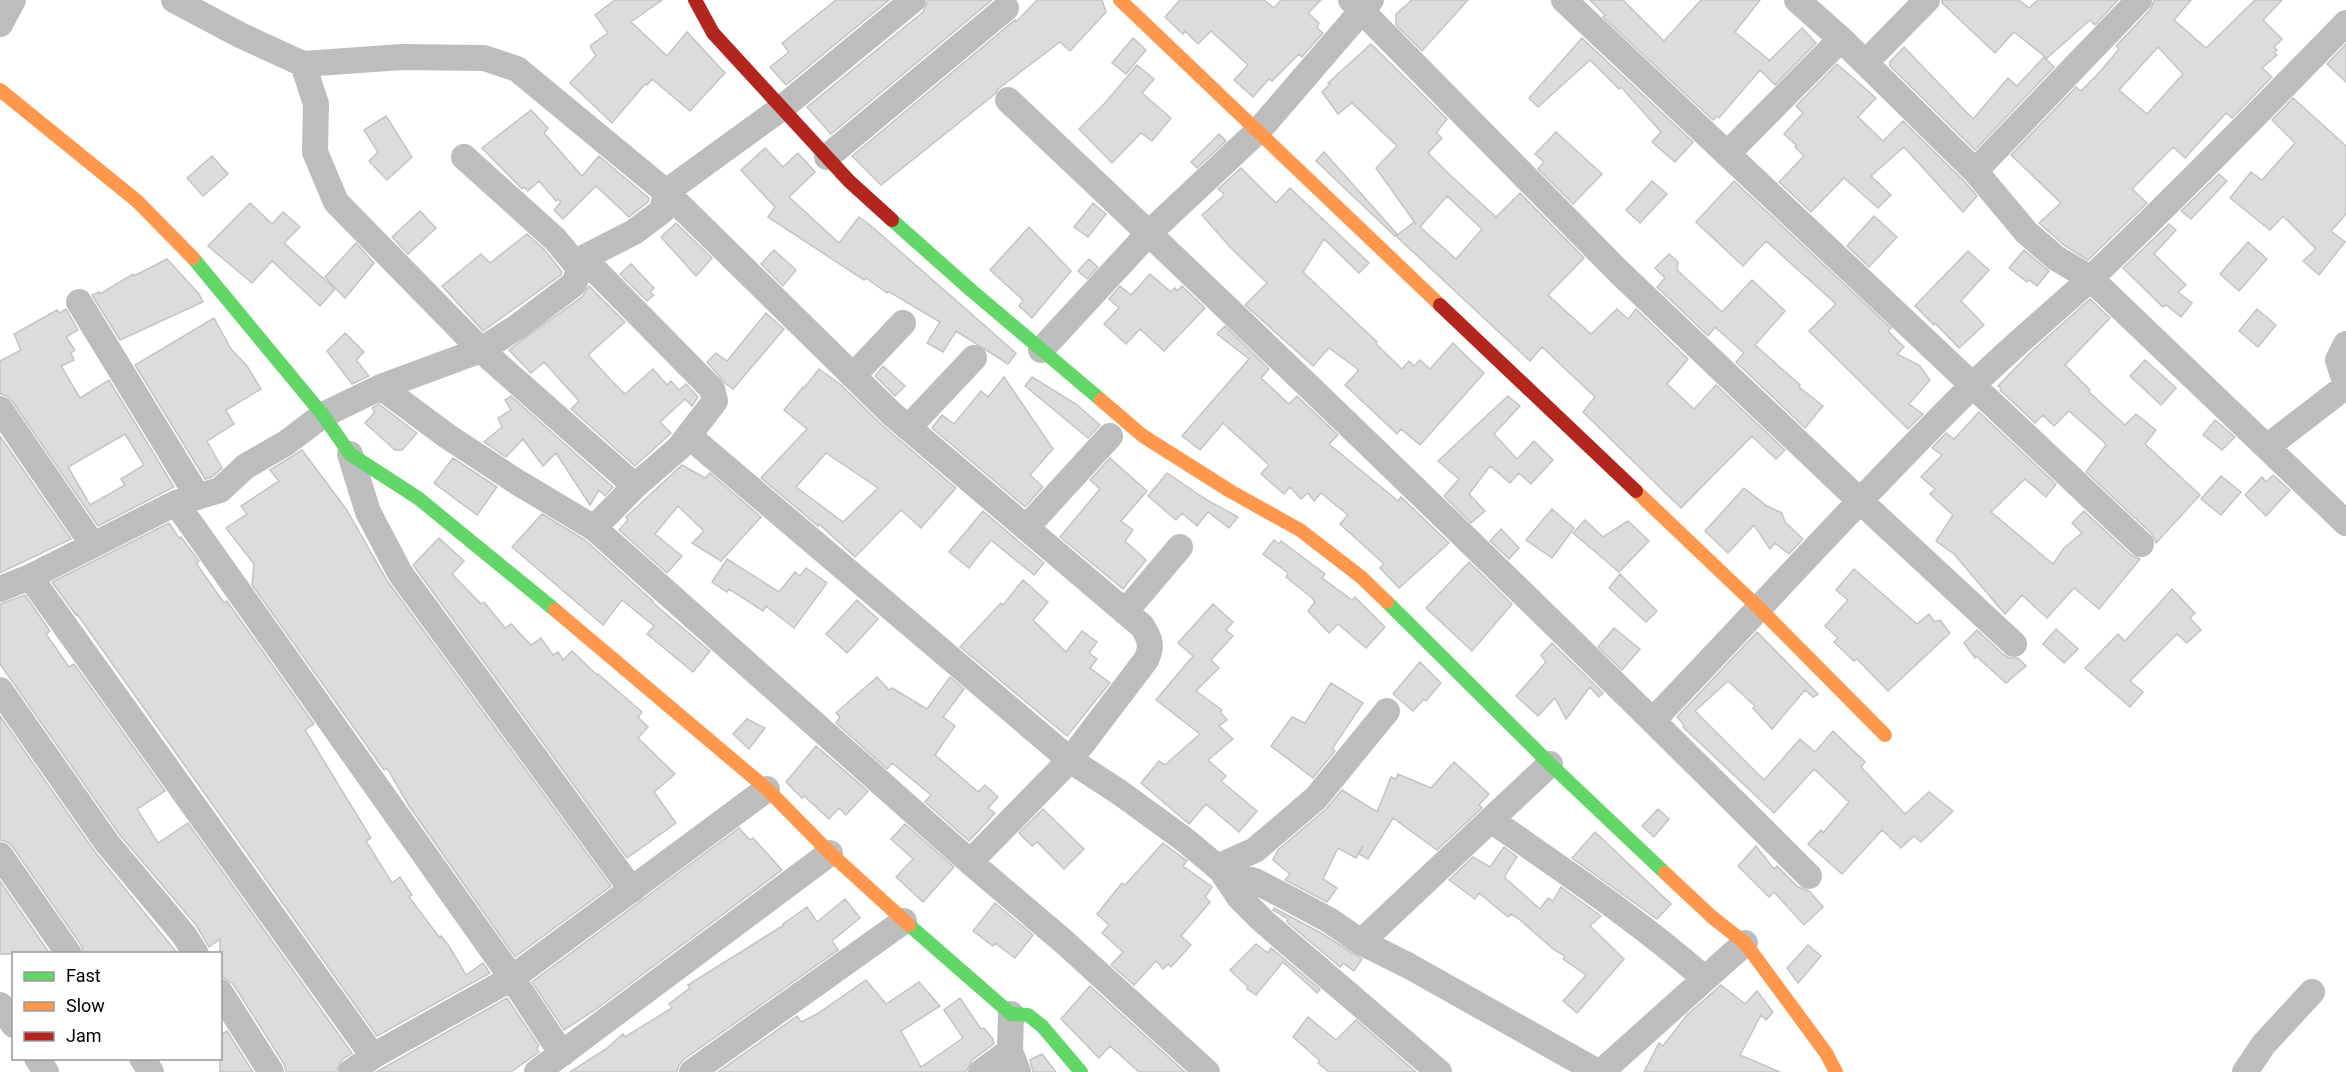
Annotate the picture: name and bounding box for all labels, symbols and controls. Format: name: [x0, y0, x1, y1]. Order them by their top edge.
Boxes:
legend: [12, 952, 222, 1060]
text: Fast: [66, 965, 101, 986]
text: Slow: [66, 995, 105, 1016]
text: Jam: [66, 1025, 102, 1046]

